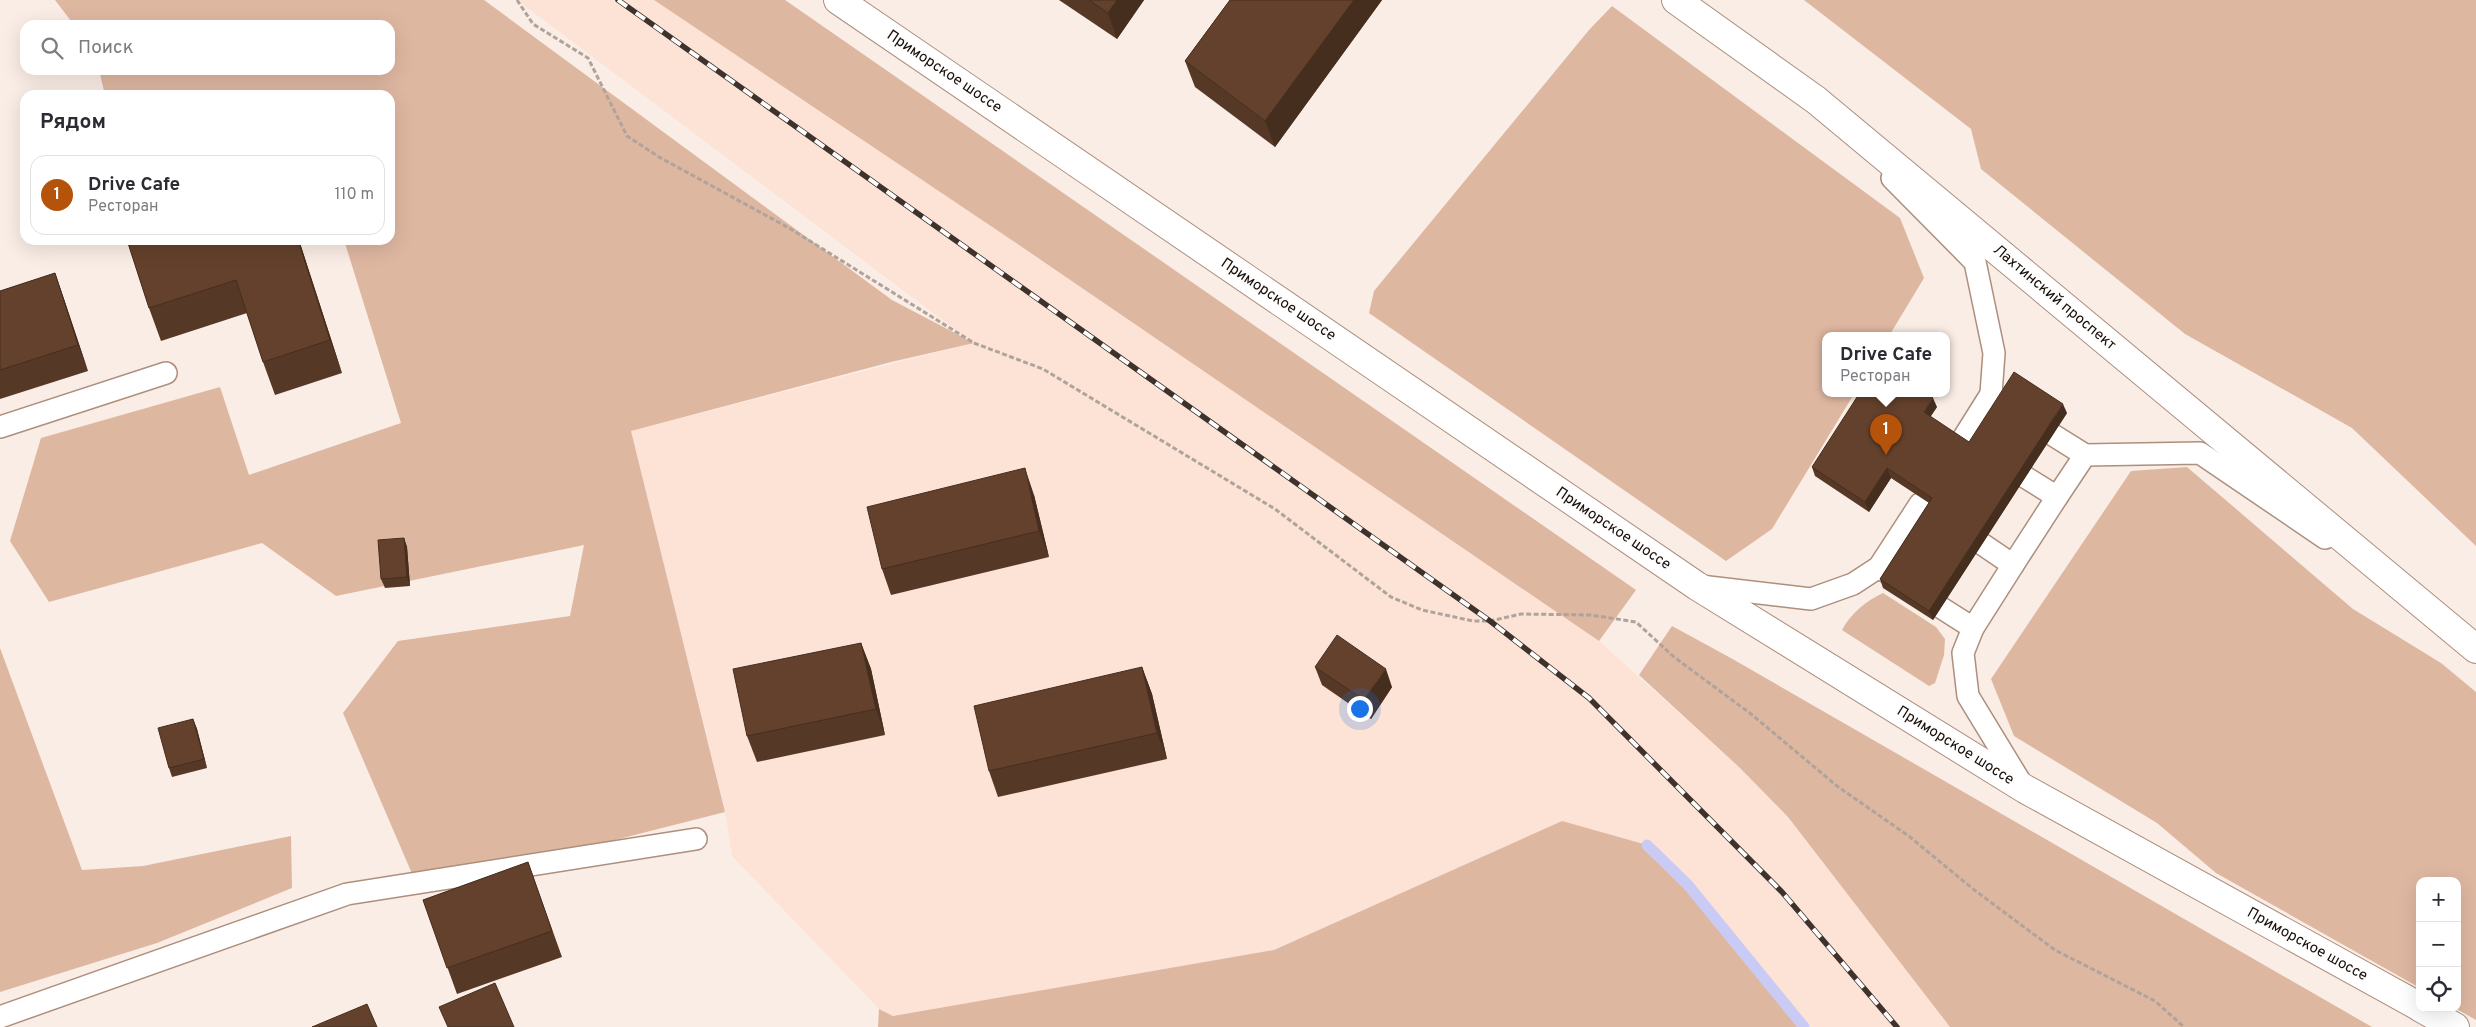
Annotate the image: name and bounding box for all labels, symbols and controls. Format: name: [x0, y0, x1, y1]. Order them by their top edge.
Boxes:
search box: [20, 20, 395, 75]
street label: Приморское шоссе: [883, 26, 1005, 118]
icon: search: [38, 34, 66, 62]
text: Поиск: [78, 36, 134, 60]
text: Рядом: [40, 109, 106, 136]
text: Drive Cafe: [88, 173, 180, 197]
text: 1: [54, 185, 60, 205]
text: 110 m: [334, 185, 374, 205]
text: Ресторан: [88, 197, 159, 217]
street label: Лахтинский проспект: [1989, 241, 2120, 355]
street label: Приморское шоссе: [1217, 254, 1339, 346]
popup: [1822, 332, 1950, 397]
text: Drive Cafe: [1840, 343, 1932, 367]
text: Ресторан: [1840, 367, 1910, 387]
pin: 1: [1870, 414, 1902, 455]
street label: Приморское шоссе: [1552, 483, 1674, 575]
your location: [1347, 696, 1373, 722]
street label: Приморское шоссе: [1893, 702, 2017, 790]
map controls: [2416, 877, 2461, 1012]
button: +: [2416, 877, 2461, 922]
street label: Приморское шоссе: [2243, 904, 2371, 986]
button: −: [2416, 922, 2461, 967]
button: locate: [2416, 967, 2461, 1012]

